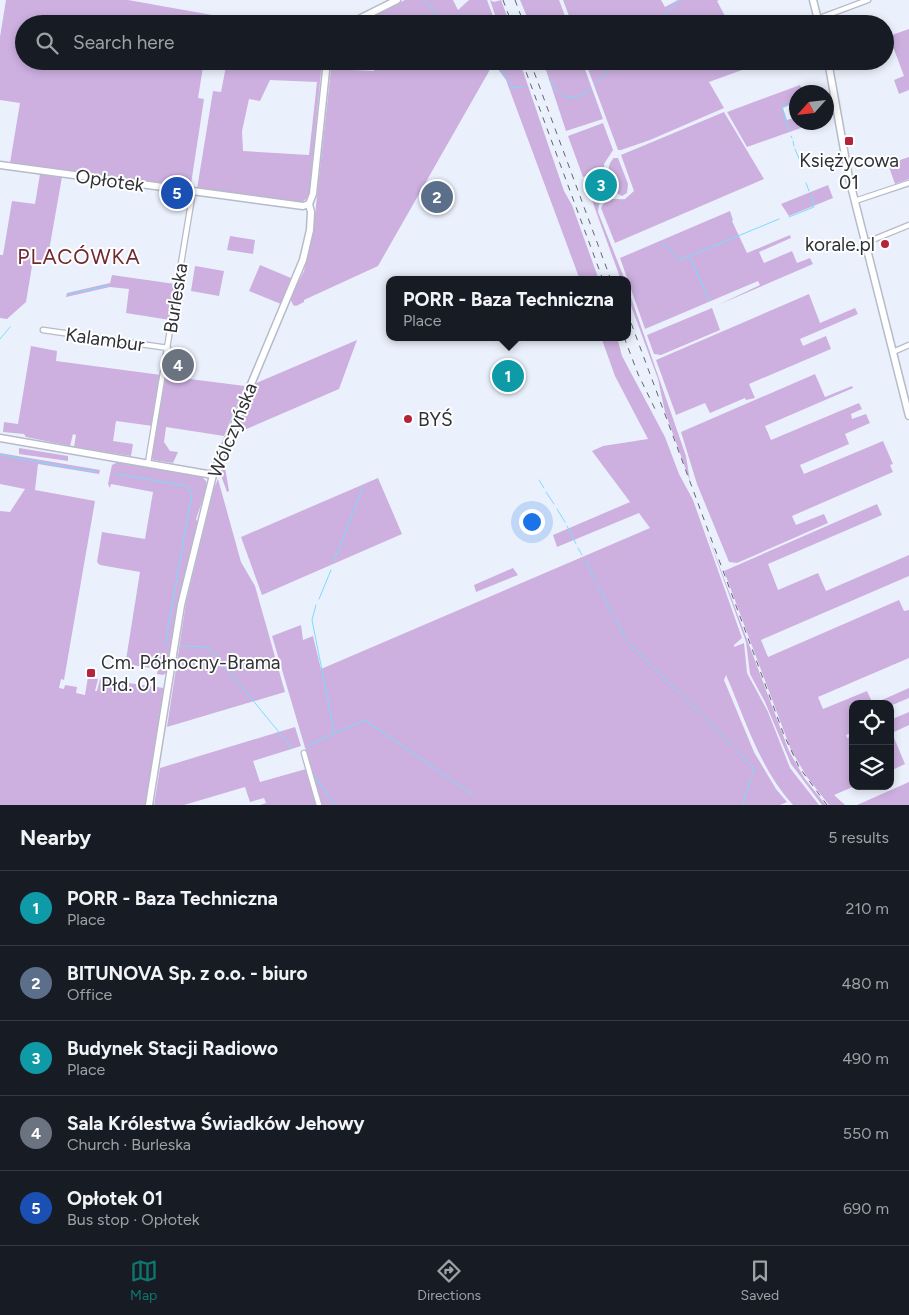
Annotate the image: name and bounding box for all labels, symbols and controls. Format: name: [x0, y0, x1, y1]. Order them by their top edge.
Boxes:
search box: [15, 15, 894, 70]
icon: search: [33, 29, 61, 57]
text: Search here: [73, 31, 175, 54]
north arrow: [789, 85, 834, 130]
marker: Księżycowa 01: [843, 135, 855, 147]
place label: Księżycowa 01: [799, 149, 899, 194]
street label: Opłotek: [74, 164, 147, 197]
pin: 3: [585, 166, 617, 204]
pin: 5: [161, 174, 193, 212]
pin: 2: [421, 178, 453, 216]
place label: korale.pl: [805, 233, 875, 256]
marker: korale.pl: [879, 238, 891, 250]
district label: PLACÓWKA: [17, 244, 141, 269]
street label: Burleska: [159, 261, 192, 335]
popup: [386, 276, 631, 341]
text: PORR - Baza Techniczna: [403, 288, 614, 311]
text: Place: [403, 311, 441, 330]
street label: Kalambur: [64, 323, 146, 356]
pin: 4: [162, 346, 194, 384]
pin: 1: [492, 357, 524, 395]
street label: Wólczyńska: [203, 379, 262, 481]
place label: BYŚ: [418, 408, 453, 431]
marker: BYŚ: [402, 413, 414, 425]
your location: [519, 509, 545, 535]
place label: Cm. Północny-Brama Płd. 01: [101, 651, 281, 696]
marker: Cm. Północny-Brama Płd. 01: [85, 667, 97, 679]
map controls: [849, 700, 894, 790]
button: locate: [849, 700, 894, 745]
button: layers: [849, 745, 894, 790]
text: Nearby: [20, 825, 91, 850]
text: 5 results: [828, 828, 889, 847]
text: PORR - Baza Techniczna: [67, 887, 278, 910]
text: 1: [33, 899, 39, 918]
text: 210 m: [846, 899, 889, 918]
text: Place: [67, 910, 105, 929]
text: BITUNOVA Sp. z o.o. - biuro: [67, 962, 308, 985]
text: 2: [31, 974, 41, 993]
text: 480 m: [841, 974, 889, 993]
text: Office: [67, 985, 112, 1004]
text: Budynek Stacji Radiowo: [67, 1037, 278, 1060]
text: 3: [32, 1049, 40, 1068]
text: 490 m: [842, 1049, 889, 1068]
text: Place: [67, 1060, 105, 1079]
text: Sala Królestwa Świadków Jehowy: [67, 1112, 364, 1135]
text: 4: [31, 1124, 41, 1143]
text: 550 m: [843, 1124, 889, 1143]
text: Church · Burleska: [67, 1135, 191, 1154]
text: Opłotek 01: [67, 1187, 163, 1210]
text: 5: [31, 1199, 41, 1218]
text: 690 m: [843, 1199, 889, 1218]
text: Bus stop · Opłotek: [67, 1210, 199, 1229]
tab: Map: [130, 1257, 158, 1304]
tab: Directions: [417, 1257, 481, 1304]
tab: Saved: [741, 1257, 779, 1304]

